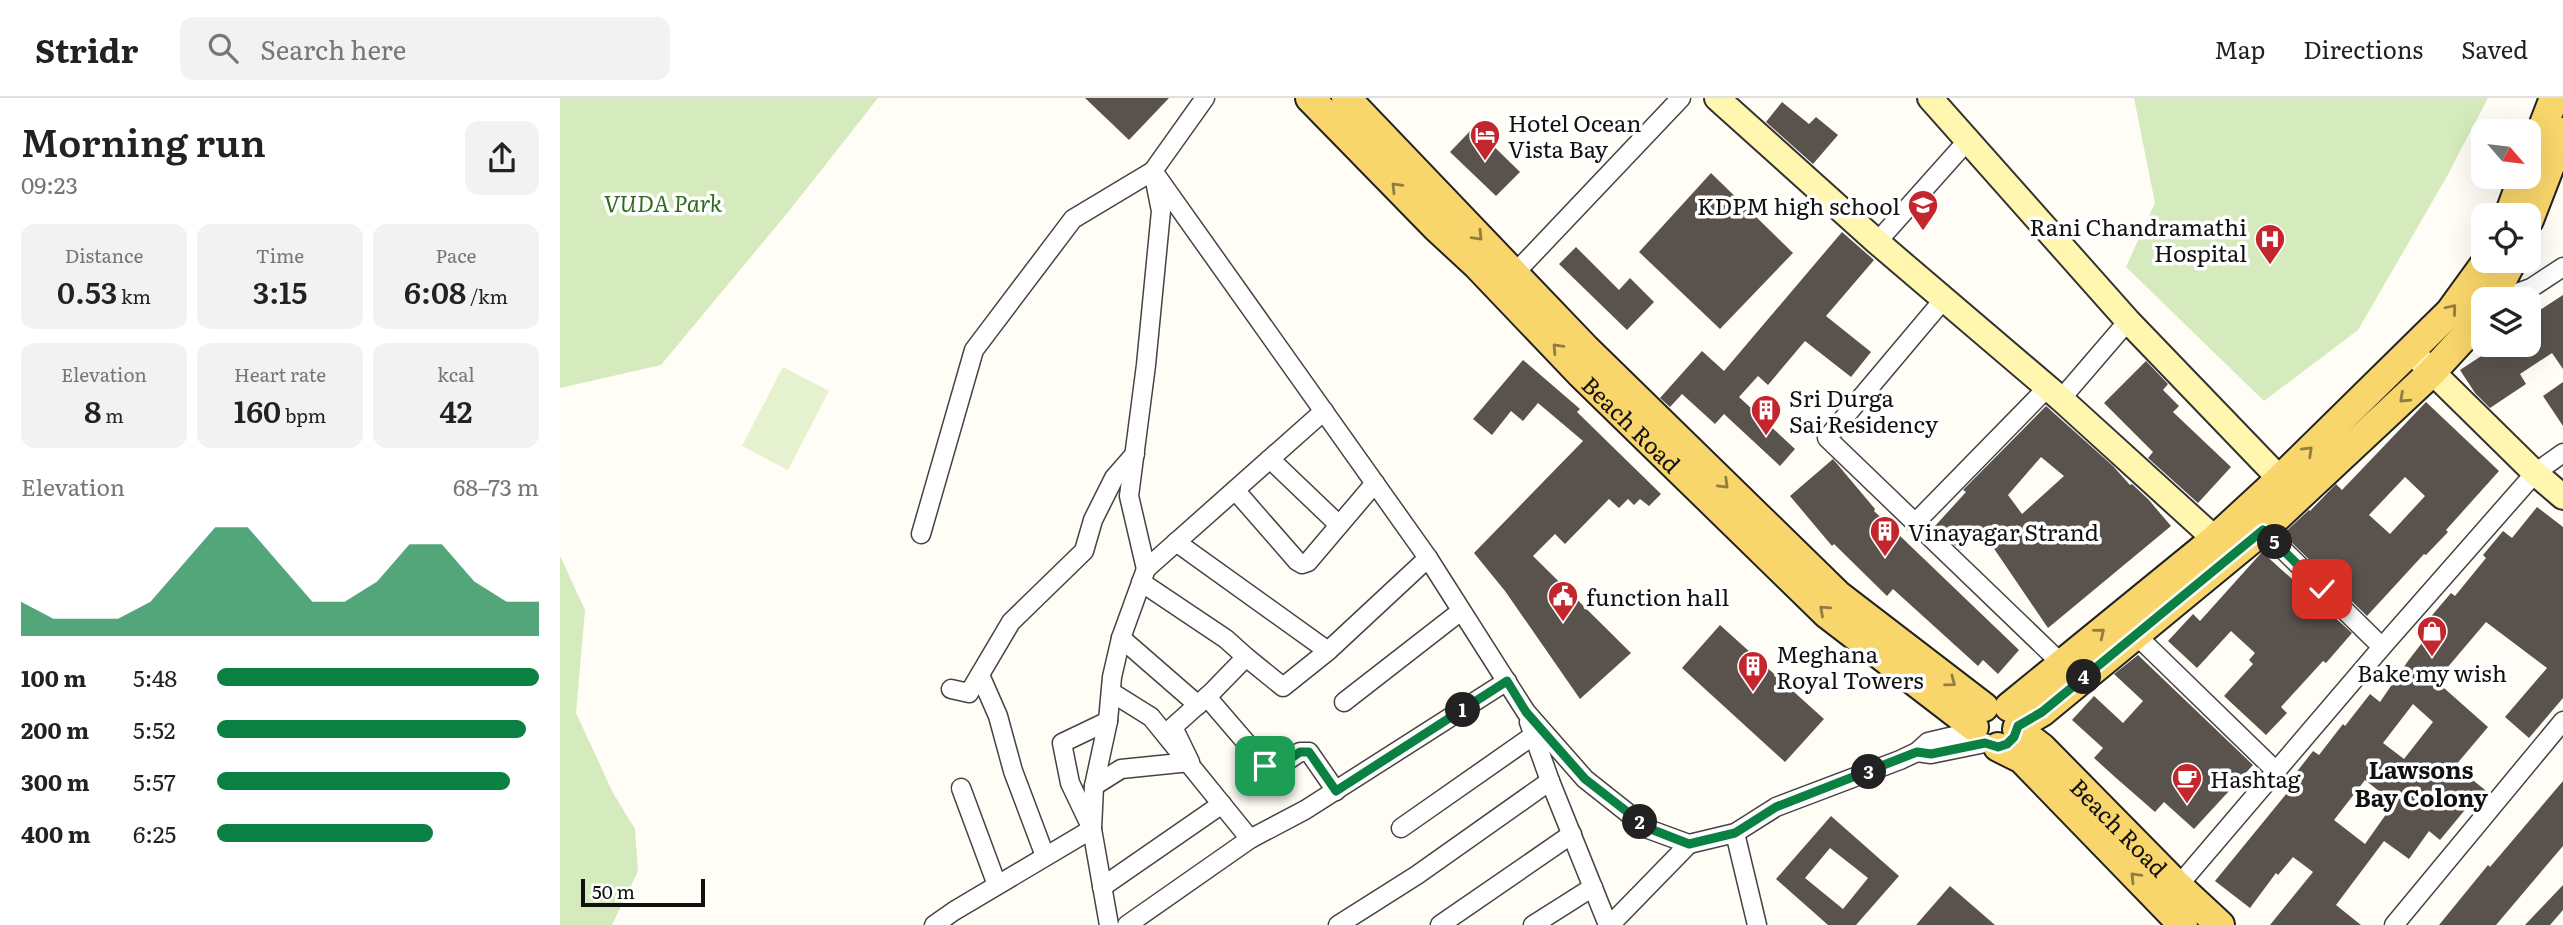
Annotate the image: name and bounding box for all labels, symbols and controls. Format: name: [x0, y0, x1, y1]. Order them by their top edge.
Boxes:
search box: [180, 17, 670, 80]
text: Stridr: [35, 24, 138, 73]
icon: search: [204, 29, 242, 67]
text: Search here: [260, 29, 406, 68]
text: Map: [2214, 31, 2265, 66]
text: Directions: [2303, 31, 2423, 66]
text: Saved: [2461, 31, 2528, 66]
place label: Hotel Ocean Vista Bay: [1508, 105, 1641, 165]
text: Morning run: [21, 112, 266, 169]
hotel icon: Hotel Ocean Vista Bay: [1468, 118, 1502, 162]
north arrow: [2471, 119, 2541, 189]
map controls: [2471, 119, 2541, 357]
button: share: [465, 121, 539, 195]
text: 09:23: [21, 167, 78, 201]
one-way arrow: [1392, 182, 1405, 195]
park label: VUDA Park: [604, 185, 723, 219]
place label: KDPM high school: [1697, 188, 1900, 222]
school or university icon: KDPM high school: [1906, 188, 1940, 232]
button: locate: [2471, 203, 2541, 273]
place label: Rani Chandramathi Hospital: [2029, 209, 2247, 269]
hospital icon: Rani Chandramathi Hospital: [2253, 222, 2287, 266]
one-way arrow: [1469, 228, 1482, 241]
text: Distance: [65, 241, 143, 269]
text: Time: [256, 241, 304, 269]
text: Pace: [436, 241, 476, 269]
text: 0.53: [57, 269, 117, 313]
text: 3:15: [253, 269, 307, 313]
text: 6:08: [404, 269, 466, 313]
text: km: [117, 282, 151, 310]
text: /km: [466, 282, 508, 310]
button: layers: [2471, 287, 2541, 357]
one-way arrow: [2444, 304, 2457, 316]
one-way arrow: [1552, 343, 1565, 356]
text: Elevation: [61, 360, 147, 388]
text: Heart rate: [234, 360, 326, 388]
text: kcal: [437, 360, 475, 388]
street label: Beach Road: [1575, 367, 1689, 480]
place label: Sri Durga Sai Residency: [1789, 380, 1939, 440]
text: 8: [84, 388, 101, 432]
text: 160: [234, 388, 281, 432]
text: 42: [439, 388, 473, 432]
one-way arrow: [2399, 390, 2412, 403]
building icon: Sri Durga Sai Residency: [1749, 393, 1783, 437]
text: m: [101, 401, 124, 429]
text: bpm: [281, 401, 326, 429]
one-way arrow: [2300, 447, 2313, 460]
text: Elevation: [21, 469, 125, 503]
text: 68–73 m: [453, 469, 539, 503]
one-way arrow: [1716, 476, 1729, 489]
building icon: Vinayagar Strand: [1868, 514, 1902, 558]
place label: Vinayagar Strand: [1908, 514, 2099, 548]
pin: 5: [2258, 524, 2292, 560]
text: 5: [2269, 527, 2280, 555]
pin: [2292, 559, 2352, 619]
icon: check: [2303, 570, 2341, 608]
public building icon: function hall: [1546, 579, 1580, 623]
place label: function hall: [1586, 579, 1729, 613]
one-way arrow: [1819, 606, 1832, 619]
shop icon: Bake my wish: [2415, 614, 2449, 658]
one-way arrow: [2092, 629, 2104, 642]
place label: Meghana Royal Towers: [1776, 636, 1924, 696]
building icon: Meghana Royal Towers: [1736, 649, 1770, 693]
place label: Bake my wish: [2357, 655, 2507, 689]
text: 100 m: [21, 660, 86, 694]
text: 5:48: [133, 660, 177, 694]
pin: 4: [2066, 660, 2102, 694]
text: 4: [2078, 662, 2089, 690]
one-way arrow: [1943, 673, 1955, 686]
pin: 1: [1446, 692, 1480, 728]
text: 1: [1459, 695, 1466, 723]
text: 200 m: [21, 712, 89, 746]
text: 5:52: [133, 712, 175, 746]
pin: [1235, 736, 1295, 796]
icon: arrive: [1246, 747, 1284, 785]
district label: Lawsons Bay Colony: [2354, 751, 2488, 814]
pin: 3: [1852, 754, 1886, 790]
text: 3: [1863, 757, 1874, 785]
cafe icon: Hashtag: [2170, 761, 2204, 805]
place label: Hashtag: [2210, 761, 2301, 795]
text: 300 m: [21, 764, 90, 798]
text: 5:57: [133, 764, 176, 798]
street label: Beach Road: [2063, 770, 2176, 884]
pin: 2: [1622, 804, 1658, 840]
text: 2: [1634, 807, 1645, 835]
text: 400 m: [21, 816, 91, 850]
text: 6:25: [133, 816, 176, 850]
one-way arrow: [2130, 872, 2143, 885]
scale bar: [581, 876, 705, 908]
text: 50 m: [592, 877, 635, 905]

